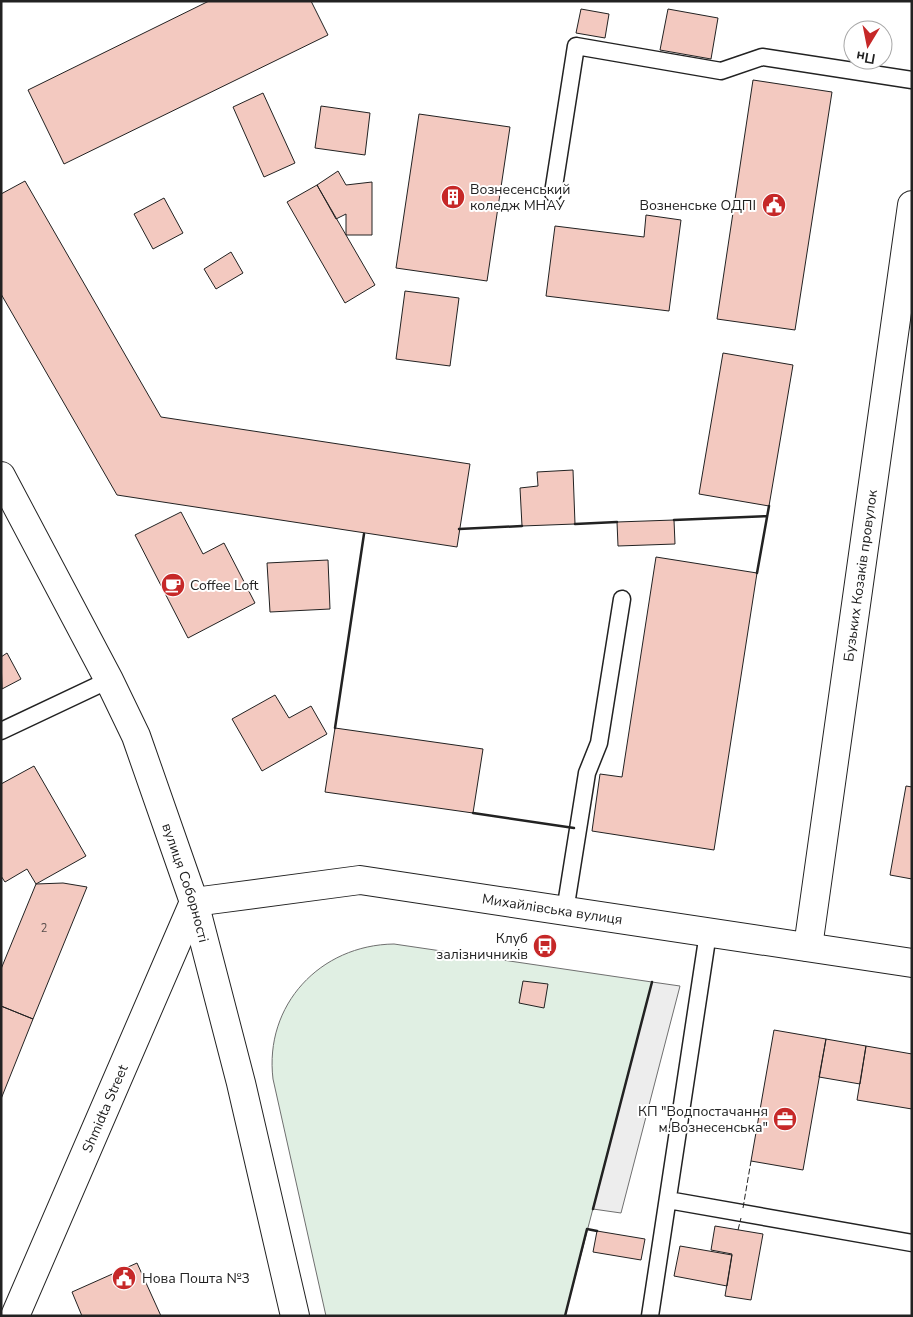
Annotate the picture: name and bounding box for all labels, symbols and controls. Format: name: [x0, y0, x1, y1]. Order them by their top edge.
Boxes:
north arrow: [843, 20, 893, 70]
text: Пн: [855, 46, 877, 68]
place label: Вознесенський коледж МНАУ: [470, 180, 570, 215]
building icon: Вознесенський коледж МНАУ: [440, 184, 466, 210]
public building icon: Возненське ОДПІ: [761, 192, 787, 218]
place label: Возненське ОДПІ: [639, 196, 756, 215]
street label: Бузьких Козаків провулок: [839, 488, 882, 663]
cafe icon: Coffee Loft: [160, 572, 186, 598]
place label: Coffee Loft: [190, 576, 259, 595]
street label: вулиця Соборності: [158, 821, 214, 944]
street label: Михайлівська вулиця: [481, 889, 624, 929]
house number: 2: [41, 921, 47, 936]
place label: Клуб залізничників: [436, 929, 528, 964]
bus stop icon: Клуб залізничників: [532, 933, 558, 959]
street label: Shmidta Street: [77, 1061, 132, 1156]
place label: КП "Водпостачання м.Вознесенська": [638, 1102, 768, 1137]
office icon: КП "Водпостачання м.Вознесенська": [772, 1106, 798, 1132]
public building icon: Нова Пошта №3: [111, 1265, 137, 1291]
place label: Нова Пошта №3: [142, 1269, 250, 1288]

